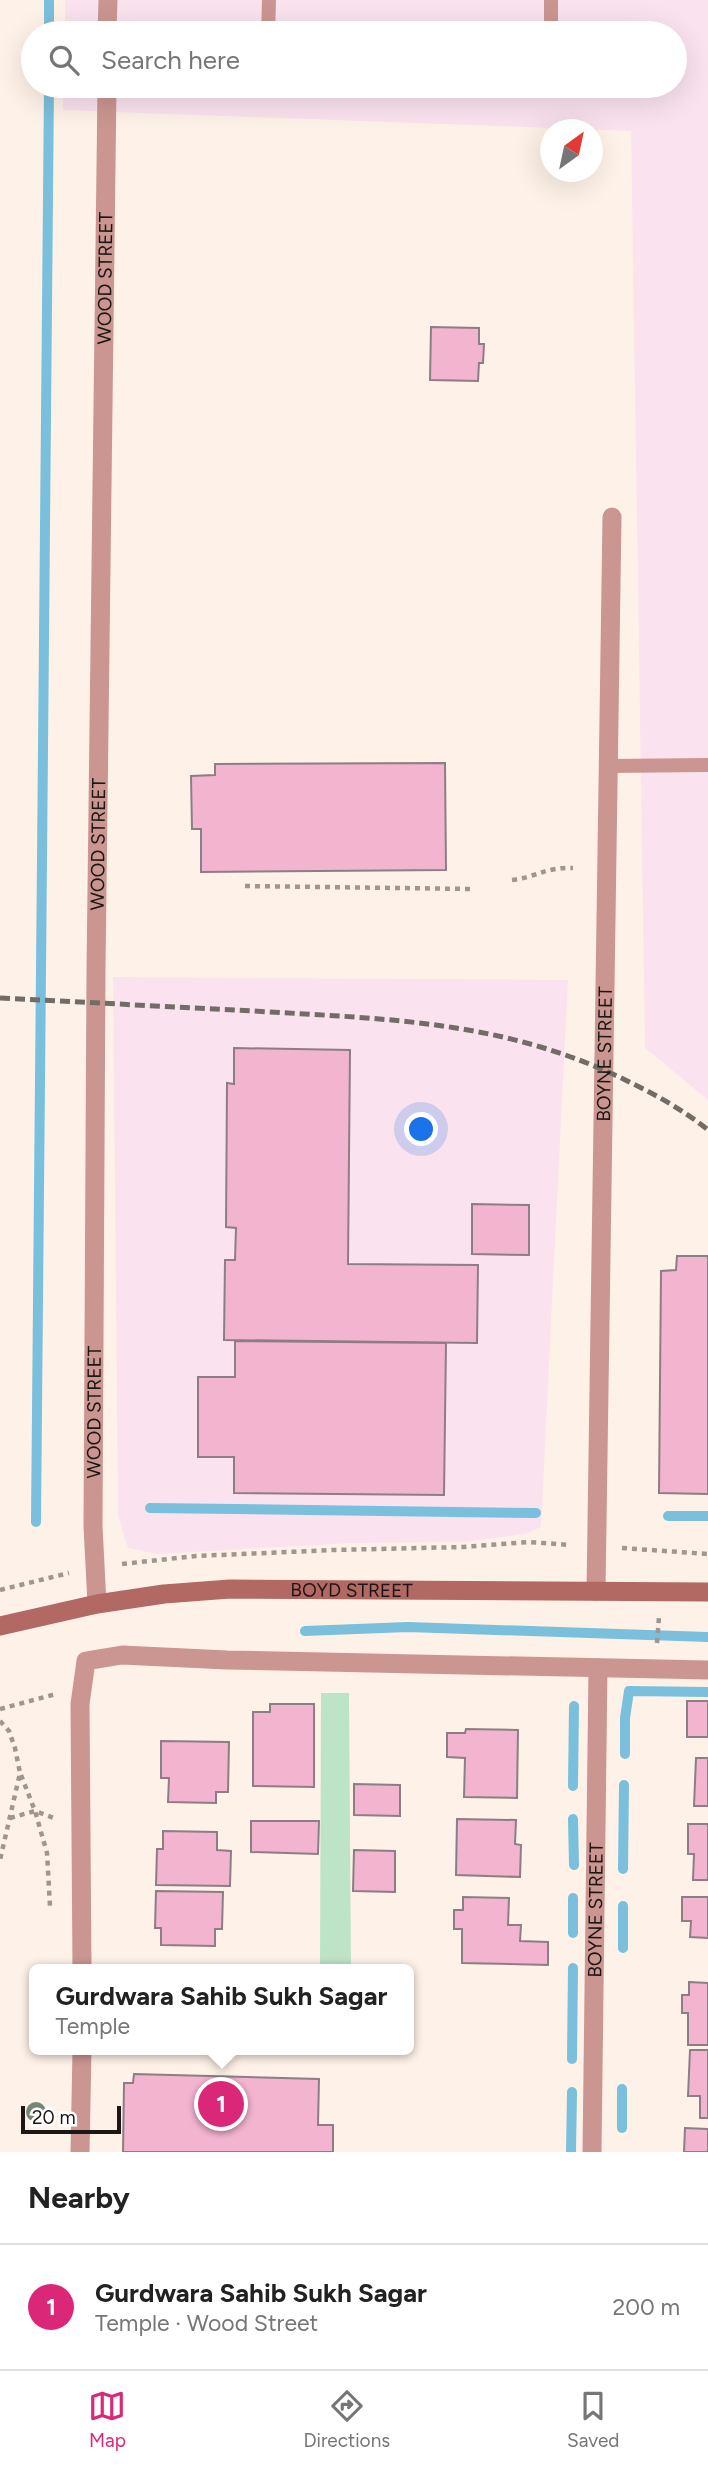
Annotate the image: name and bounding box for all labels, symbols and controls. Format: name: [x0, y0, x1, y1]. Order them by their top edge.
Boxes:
search box: [21, 21, 687, 98]
icon: search: [45, 41, 83, 79]
text: Search here: [101, 44, 240, 76]
north arrow: [540, 119, 603, 182]
street label: WOOD STREET: [92, 211, 117, 345]
street label: WOOD STREET: [85, 777, 110, 911]
street label: BOYNE STREET: [591, 986, 617, 1122]
your location: [404, 1112, 438, 1146]
street label: WOOD STREET: [82, 1345, 105, 1478]
street label: BOYD STREET: [290, 1578, 413, 1602]
street label: BOYNE STREET: [583, 1842, 607, 1978]
popup: [29, 1964, 414, 2055]
text: Gurdwara Sahib Sukh Sagar: [56, 1980, 387, 2012]
text: Temple: [56, 2012, 130, 2040]
pin: 1: [198, 2078, 244, 2130]
scale bar: [21, 2103, 121, 2135]
text: 20 m: [32, 2106, 76, 2129]
text: Nearby: [28, 2179, 130, 2216]
text: Gurdwara Sahib Sukh Sagar: [95, 2277, 427, 2309]
text: 1: [46, 2293, 56, 2321]
text: 200 m: [612, 2293, 680, 2321]
text: Temple · Wood Street: [95, 2309, 318, 2337]
tab: Map: [88, 2387, 126, 2452]
tab: Directions: [303, 2387, 390, 2452]
tab: Saved: [567, 2387, 619, 2452]

